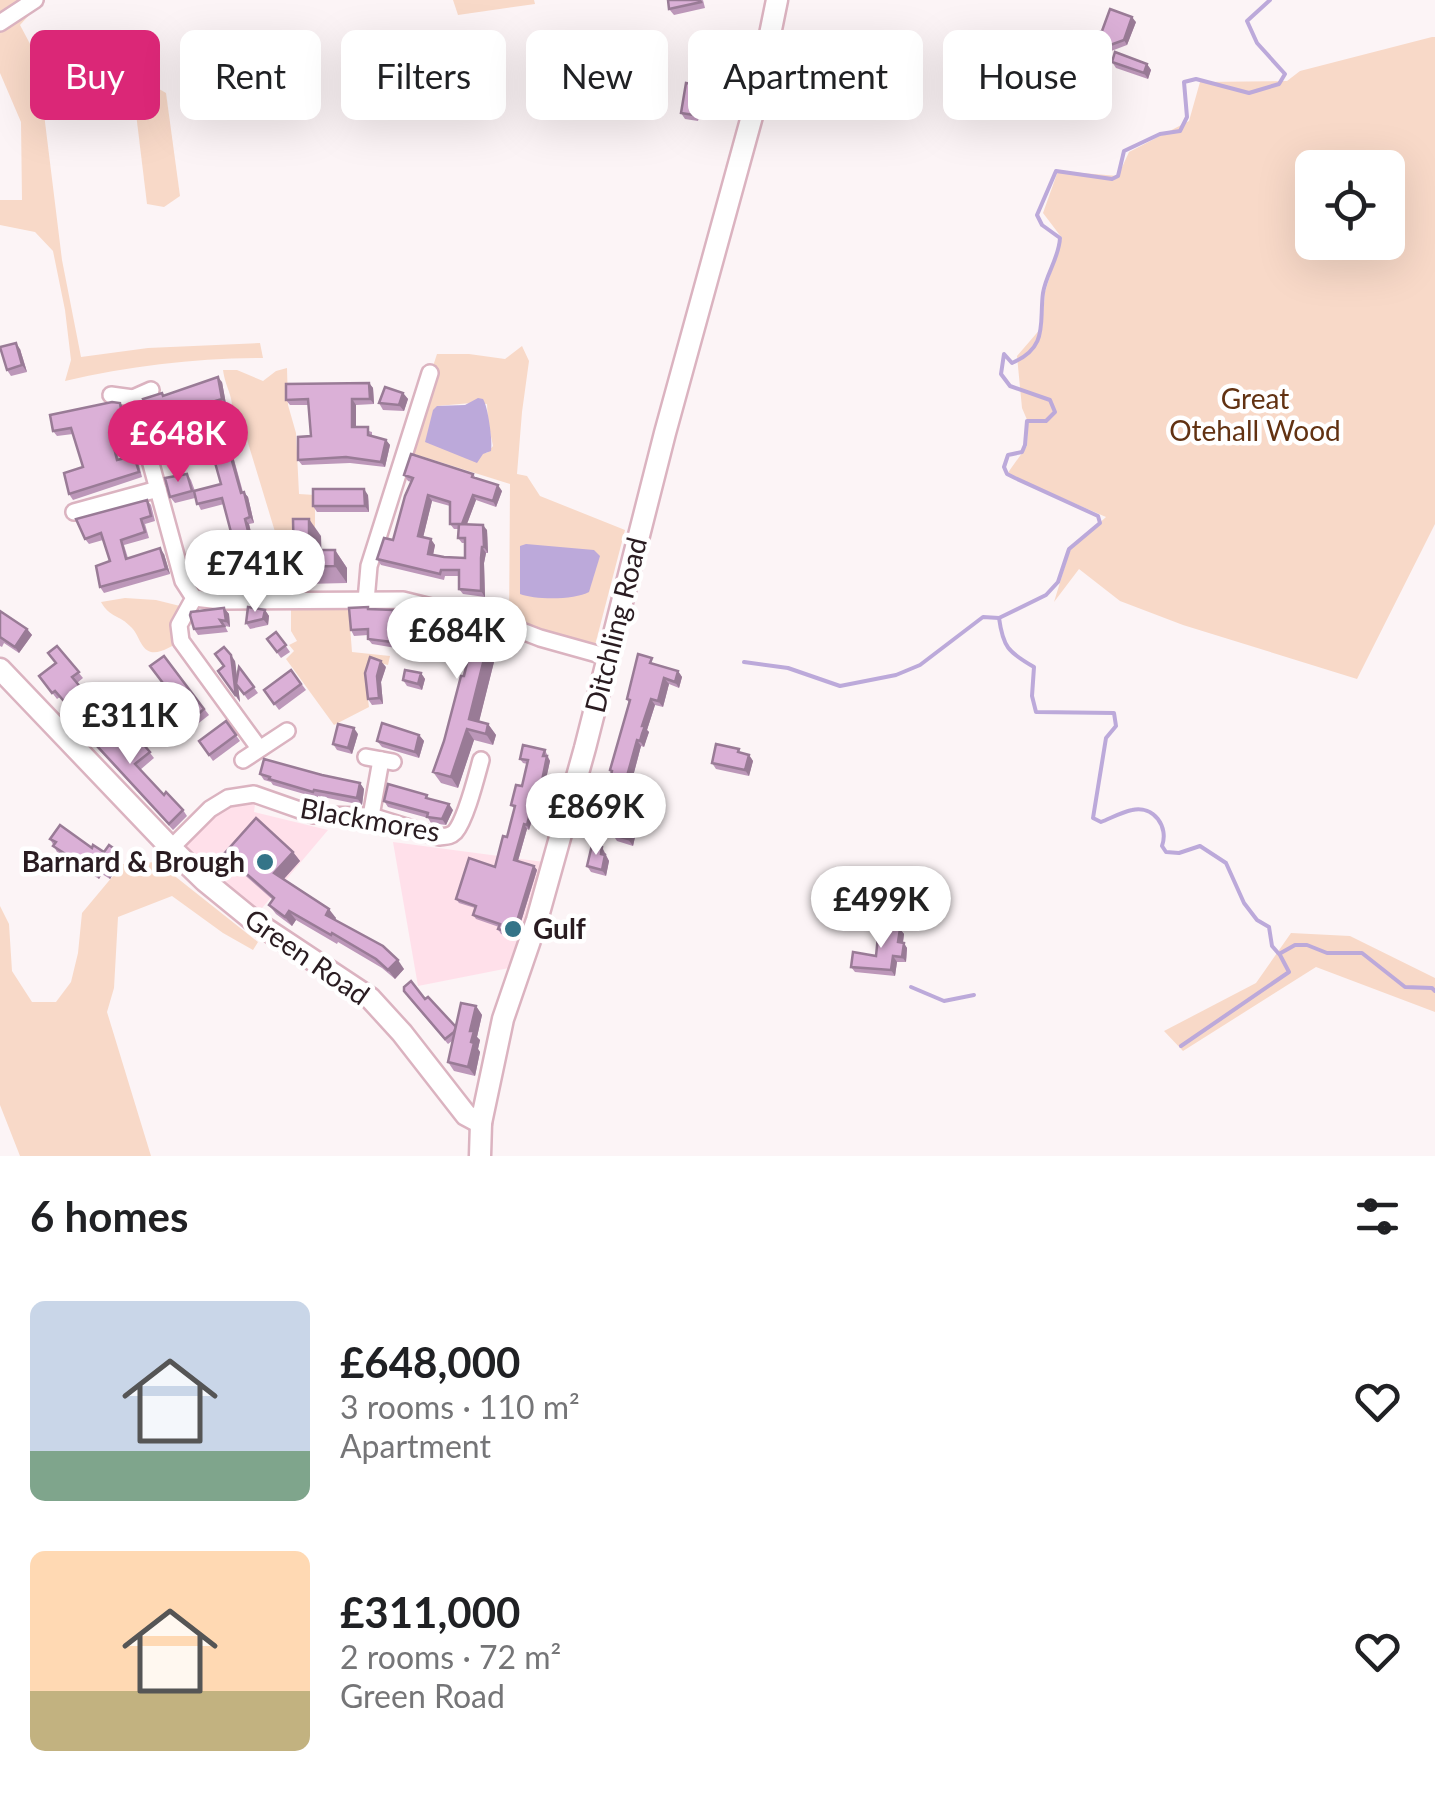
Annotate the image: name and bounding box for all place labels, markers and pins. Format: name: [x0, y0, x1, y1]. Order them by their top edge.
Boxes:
pin: £648K: [108, 400, 248, 485]
pin: £741K: [185, 530, 325, 615]
pin: £684K: [387, 597, 527, 682]
pin: £311K: [60, 682, 200, 767]
pin: £869K: [526, 773, 666, 858]
place label: Barnard & Brough: [22, 844, 245, 878]
marker: Barnard & Brough: [254, 851, 276, 873]
pin: £499K: [811, 866, 951, 951]
place label: Gulf: [533, 911, 586, 945]
marker: Gulf: [502, 918, 524, 940]

